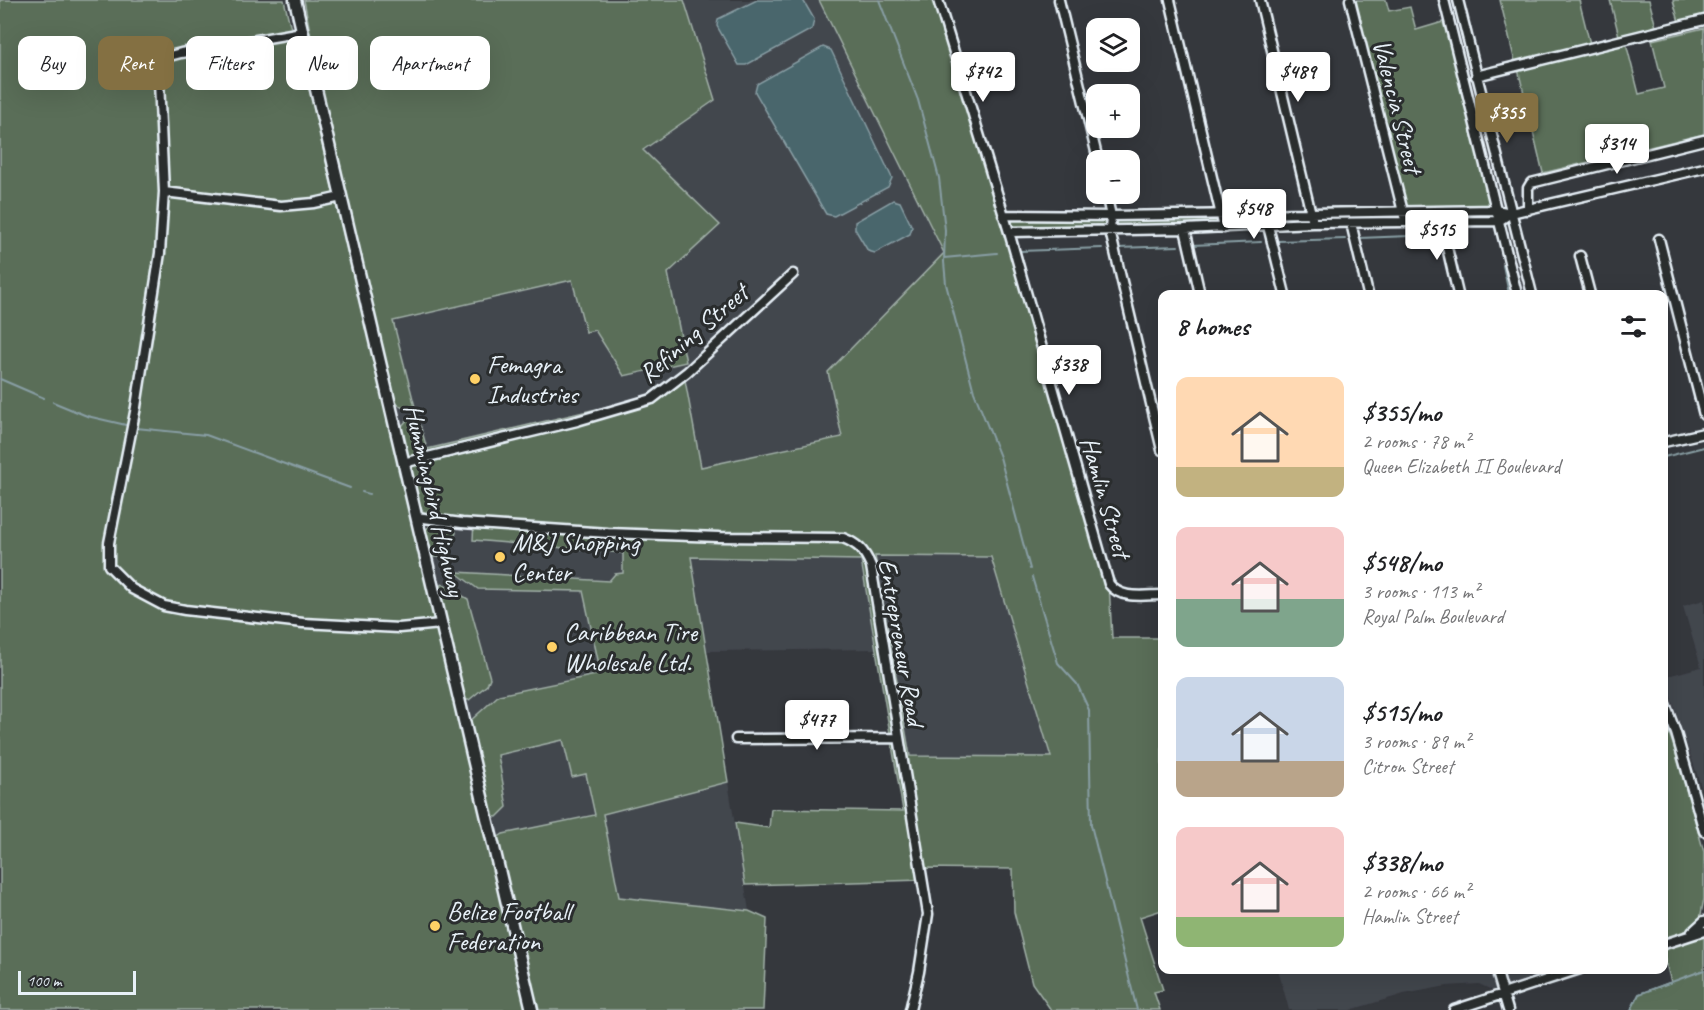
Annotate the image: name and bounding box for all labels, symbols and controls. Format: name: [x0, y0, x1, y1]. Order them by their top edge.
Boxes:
map controls: [1086, 18, 1140, 204]
button: layers: [1086, 18, 1140, 72]
chip: Buy: [18, 36, 86, 90]
chip: Rent: [98, 36, 174, 90]
chip: Filters: [186, 36, 274, 90]
chip: New: [286, 36, 358, 90]
chip: Apartment: [370, 36, 490, 90]
street label: Valencia Street: [1365, 36, 1431, 179]
pin: $742: [947, 52, 1019, 103]
pin: $489: [1262, 52, 1334, 103]
text: $742: [965, 59, 1001, 84]
text: $489: [1280, 59, 1316, 84]
button: +: [1086, 84, 1140, 138]
pin: $355: [1471, 93, 1543, 144]
text: $355: [1489, 100, 1525, 125]
pin: $314: [1581, 124, 1653, 175]
text: $314: [1599, 131, 1635, 156]
button: −: [1086, 150, 1140, 204]
pin: $548: [1218, 189, 1290, 240]
text: $548: [1236, 196, 1272, 221]
pin: $515: [1401, 210, 1473, 261]
text: $515: [1419, 217, 1455, 242]
street label: Refining Street: [632, 275, 757, 390]
text: 8 homes: [1176, 310, 1249, 343]
icon: filters: [1617, 310, 1650, 343]
pin: $338: [1033, 345, 1105, 396]
place label: Femagra Industries: [487, 348, 580, 411]
text: $338: [1051, 352, 1087, 377]
marker: Femagra Industries: [468, 372, 482, 386]
text: $355/mo: [1362, 396, 1441, 429]
street label: Hummingbird Highway: [396, 401, 473, 601]
icon: home: [1224, 401, 1296, 473]
text: 2 rooms · 78 m²: [1362, 429, 1470, 454]
street label: Hamlin Street: [1073, 433, 1139, 565]
text: Queen Elizabeth II Boulevard: [1362, 454, 1560, 479]
place label: M&J Shopping Center: [512, 526, 641, 589]
text: $548/mo: [1362, 546, 1442, 579]
marker: M&J Shopping Center: [493, 550, 507, 564]
icon: home: [1224, 551, 1296, 623]
street label: Entrepreneur Road: [871, 556, 933, 732]
text: 3 rooms · 113 m²: [1362, 579, 1479, 604]
text: Royal Palm Boulevard: [1362, 604, 1504, 629]
place label: Caribbean Tire Wholesale Ltd.: [564, 616, 698, 679]
marker: Caribbean Tire Wholesale Ltd.: [545, 640, 559, 654]
text: $515/mo: [1362, 696, 1441, 729]
pin: $477: [781, 700, 853, 751]
icon: home: [1224, 701, 1296, 773]
text: $477: [799, 707, 835, 732]
text: 3 rooms · 89 m²: [1362, 729, 1470, 754]
text: Citron Street: [1362, 754, 1453, 779]
text: $338/mo: [1362, 846, 1442, 879]
icon: home: [1224, 851, 1296, 923]
text: 2 rooms · 66 m²: [1362, 879, 1470, 904]
place label: Belize Football Federation: [447, 895, 575, 958]
text: Hamlin Street: [1362, 904, 1458, 929]
marker: Belize Football Federation: [428, 919, 442, 933]
scale bar: [18, 968, 136, 996]
text: 100 m: [27, 971, 61, 991]

